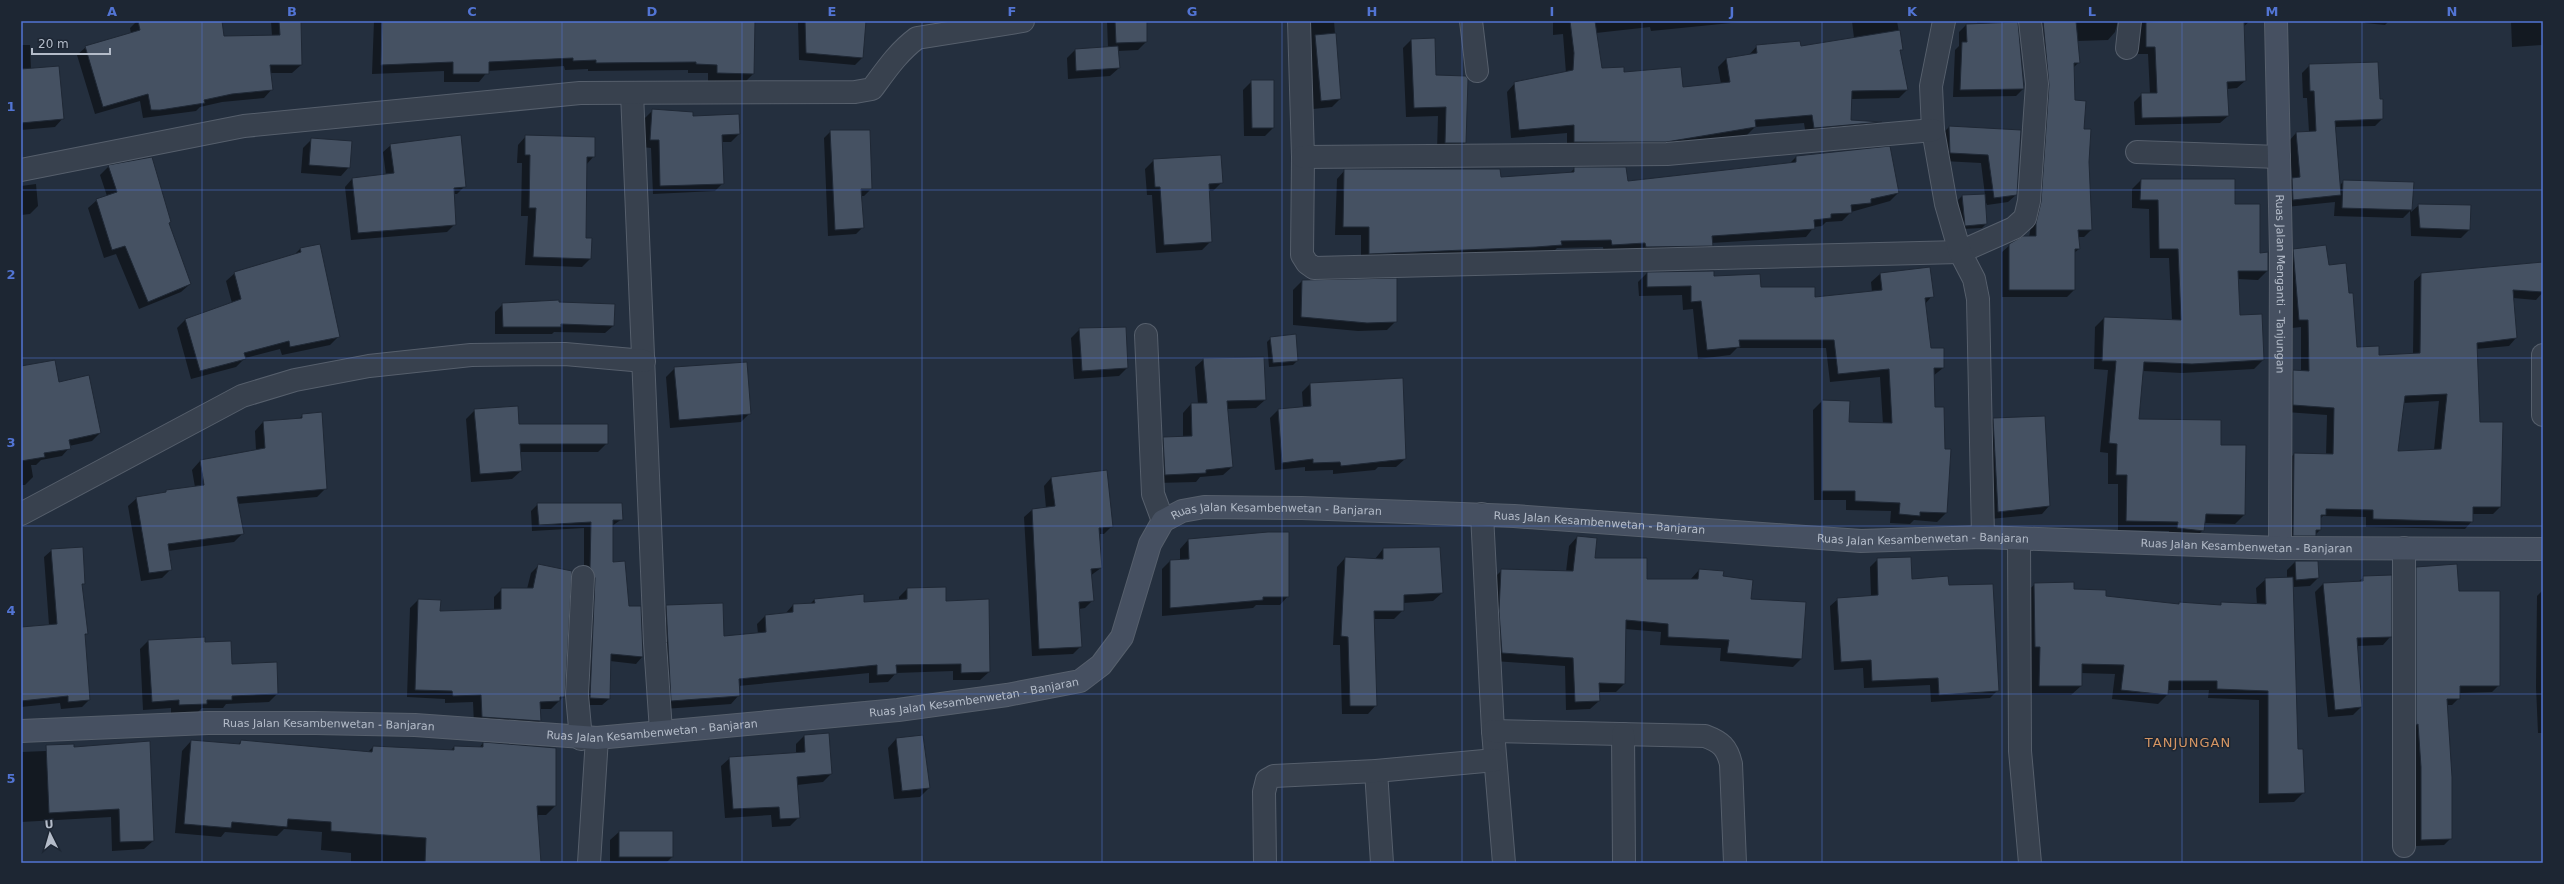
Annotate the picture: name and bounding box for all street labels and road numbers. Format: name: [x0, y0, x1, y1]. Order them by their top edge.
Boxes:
street label: Ruas Jalan Menganti - Tanjungan: [2273, 194, 2288, 374]
street label: Ruas Jalan Kesambenwetan - Banjaran: [1169, 500, 1382, 522]
street label: Ruas Jalan Kesambenwetan - Banjaran: [1494, 509, 1706, 536]
street label: Ruas Jalan Kesambenwetan - Banjaran: [1816, 530, 2029, 548]
street label: Ruas Jalan Kesambenwetan - Banjaran: [2140, 536, 2353, 555]
street label: Ruas Jalan Kesambenwetan - Banjaran: [869, 675, 1080, 719]
street label: Ruas Jalan Kesambenwetan - Banjaran: [223, 717, 435, 733]
street label: Ruas Jalan Kesambenwetan - Banjaran: [546, 717, 758, 745]

